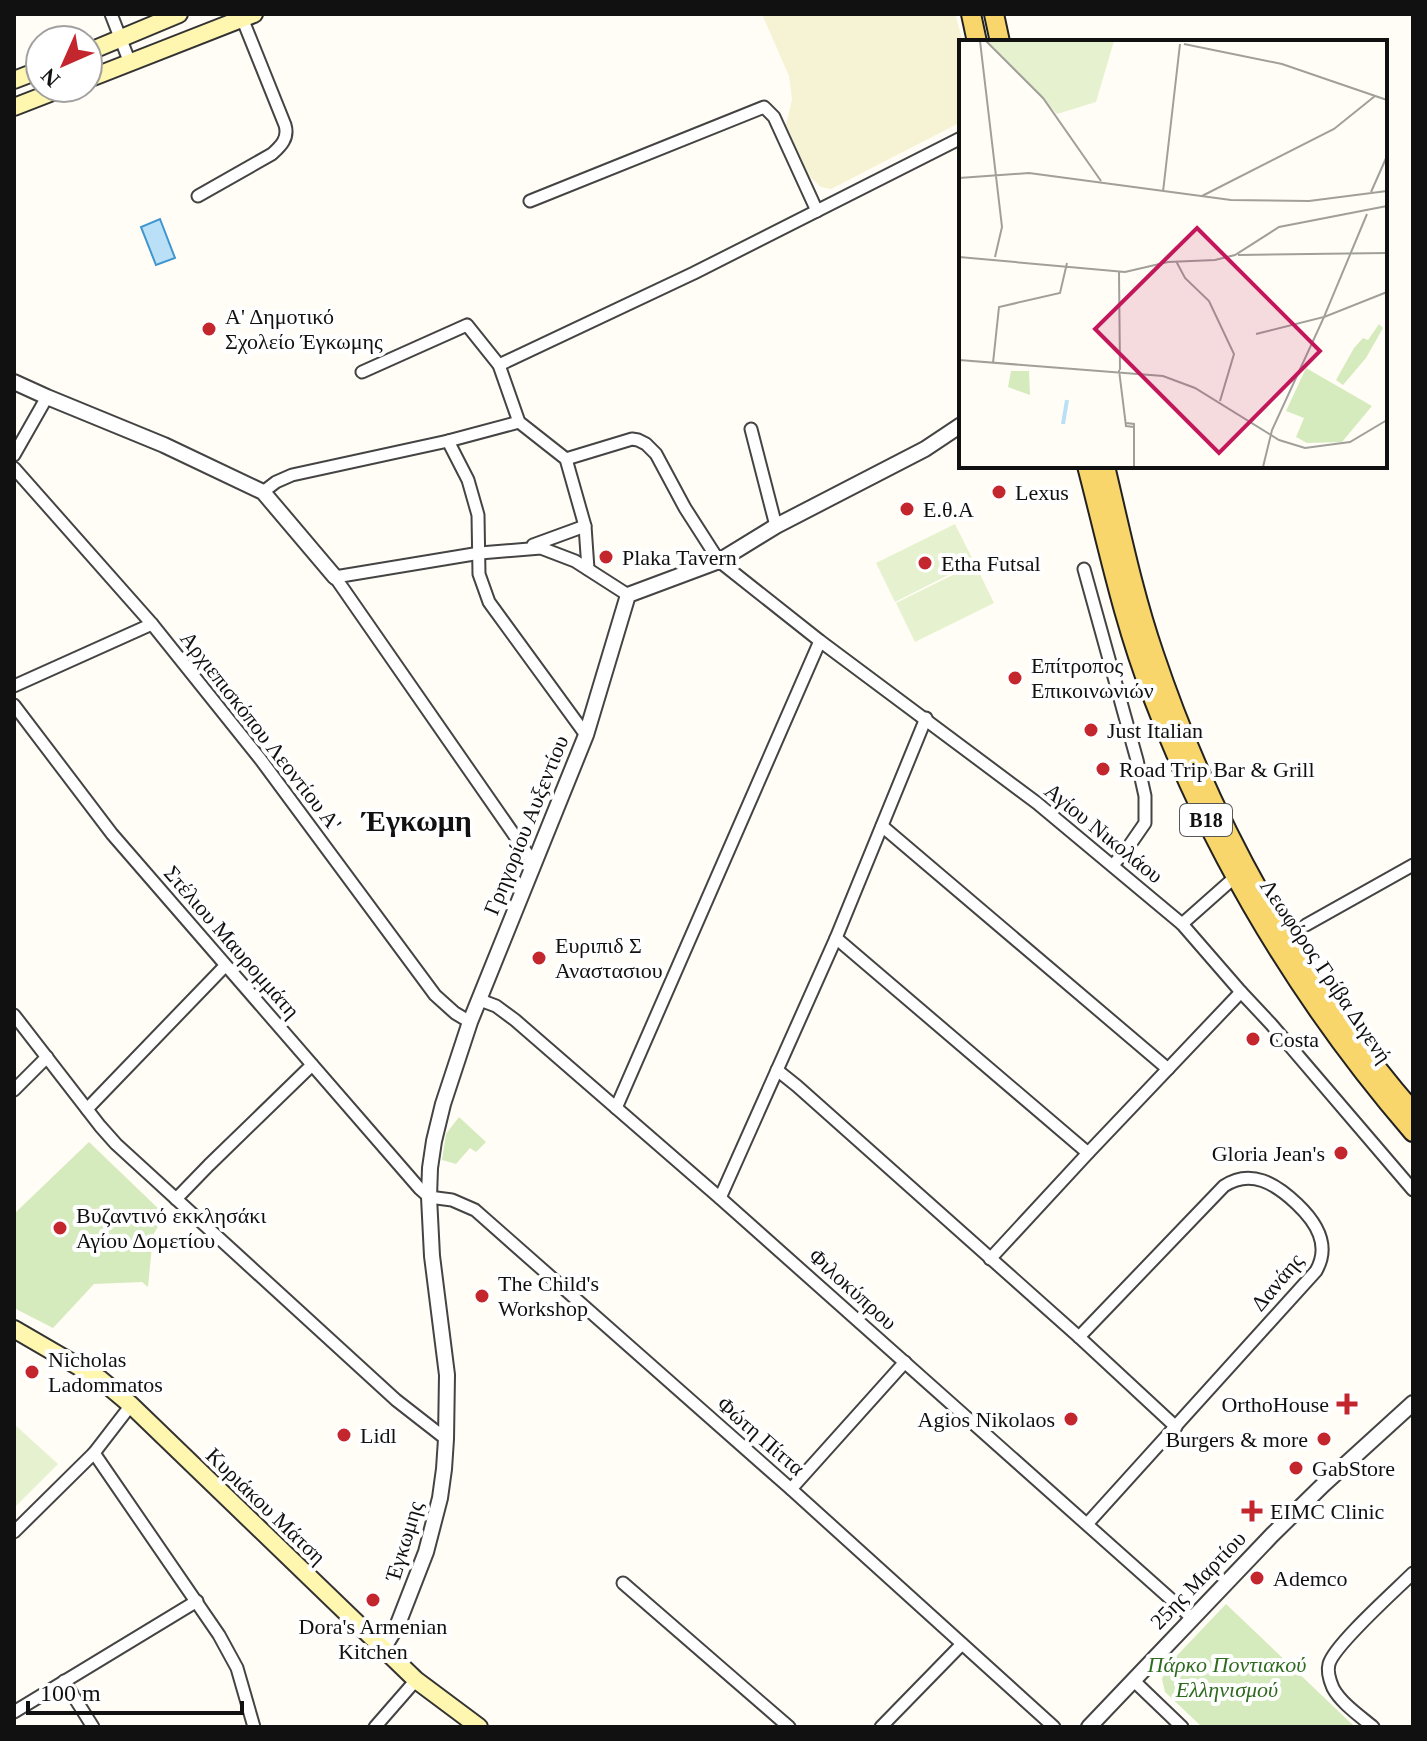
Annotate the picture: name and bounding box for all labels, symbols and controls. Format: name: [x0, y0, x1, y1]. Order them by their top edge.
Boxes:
north arrow: [24, 24, 104, 104]
inset map: [959, 40, 1387, 468]
text: N: [36, 63, 65, 92]
place label: Α' Δημοτικό Σχολείο Έγκωμης: [225, 304, 383, 354]
marker: Α' Δημοτικό Σχολείο Έγκωμης: [200, 320, 218, 338]
place label: Lexus: [1015, 480, 1069, 505]
marker: Lexus: [990, 483, 1008, 501]
place label: Ε.θ.Α: [923, 497, 974, 522]
marker: Ε.θ.Α: [898, 500, 916, 518]
place label: Plaka Tavern: [622, 545, 737, 570]
marker: Plaka Tavern: [597, 548, 615, 566]
place label: Etha Futsal: [941, 551, 1041, 576]
marker: Etha Futsal: [916, 554, 934, 572]
street label: Αρχιεπισκόπου Λεοντίου Α': [175, 626, 347, 836]
place label: Επίτροπος Επικοινωνιών: [1031, 653, 1154, 703]
marker: Επίτροπος Επικοινωνιών: [1006, 669, 1024, 687]
place label: Just Italian: [1107, 718, 1203, 743]
marker: Just Italian: [1082, 721, 1100, 739]
street label: Γρηγορίου Αυξεντίου: [479, 731, 573, 918]
place label: Road Trip Bar & Grill: [1119, 757, 1315, 782]
marker: Road Trip Bar & Grill: [1094, 760, 1112, 778]
street label: Αγίου Νικολάου: [1040, 778, 1168, 888]
district label: Έγκωμη: [360, 804, 472, 837]
road number: B18: [1180, 804, 1232, 836]
street label: Στέλιου Μαυρομμάτη: [159, 861, 305, 1023]
street label: Λεωφόρος Γρίβα Διγενή: [1255, 874, 1397, 1068]
place label: Ευριπιδ Σ Αναστασιου: [555, 933, 663, 983]
marker: Ευριπιδ Σ Αναστασιου: [530, 949, 548, 967]
place label: Costa: [1269, 1027, 1319, 1052]
marker: Costa: [1244, 1030, 1262, 1048]
place label: Gloria Jean's: [1212, 1141, 1325, 1166]
marker: Gloria Jean's: [1332, 1144, 1350, 1162]
place label: Βυζαντινό εκκλησάκι Αγίου Δομετίου: [76, 1203, 266, 1253]
marker: Βυζαντινό εκκλησάκι Αγίου Δομετίου: [51, 1219, 69, 1237]
street label: Φιλοκύπρου: [804, 1243, 902, 1335]
street label: Δανάης: [1246, 1248, 1308, 1316]
place label: The Child's Workshop: [498, 1271, 599, 1321]
marker: The Child's Workshop: [473, 1287, 491, 1305]
place label: Nicholas Ladommatos: [48, 1347, 163, 1397]
marker: Nicholas Ladommatos: [23, 1363, 41, 1381]
street label: Φώτη Πίττα: [712, 1391, 810, 1481]
place label: OrthoHouse: [1221, 1392, 1329, 1417]
marker: OrthoHouse: [1336, 1393, 1358, 1415]
place label: Agios Nikolaos: [918, 1407, 1055, 1432]
marker: Agios Nikolaos: [1062, 1410, 1080, 1428]
place label: Lidl: [360, 1423, 397, 1448]
marker: Lidl: [335, 1426, 353, 1444]
place label: Burgers & more: [1165, 1427, 1308, 1452]
marker: Burgers & more: [1315, 1430, 1333, 1448]
street label: Κυριάκου Μάτση: [201, 1443, 331, 1569]
place label: GabStore: [1312, 1456, 1395, 1481]
marker: GabStore: [1287, 1459, 1305, 1477]
street label: Έγκωμης: [380, 1498, 428, 1585]
place label: EIMC Clinic: [1270, 1499, 1385, 1524]
marker: EIMC Clinic: [1241, 1500, 1263, 1522]
street label: 25ης Μαρτίου: [1145, 1526, 1251, 1634]
place label: Ademco: [1273, 1566, 1348, 1591]
marker: Ademco: [1248, 1569, 1266, 1587]
marker: Dora's Armenian Kitchen: [364, 1591, 382, 1609]
place label: Dora's Armenian Kitchen: [299, 1614, 447, 1664]
park label: Πάρκο Ποντιακού Ελληνισμού: [1147, 1652, 1306, 1702]
scale bar: [28, 1665, 242, 1715]
text: 100 m: [40, 1680, 101, 1706]

